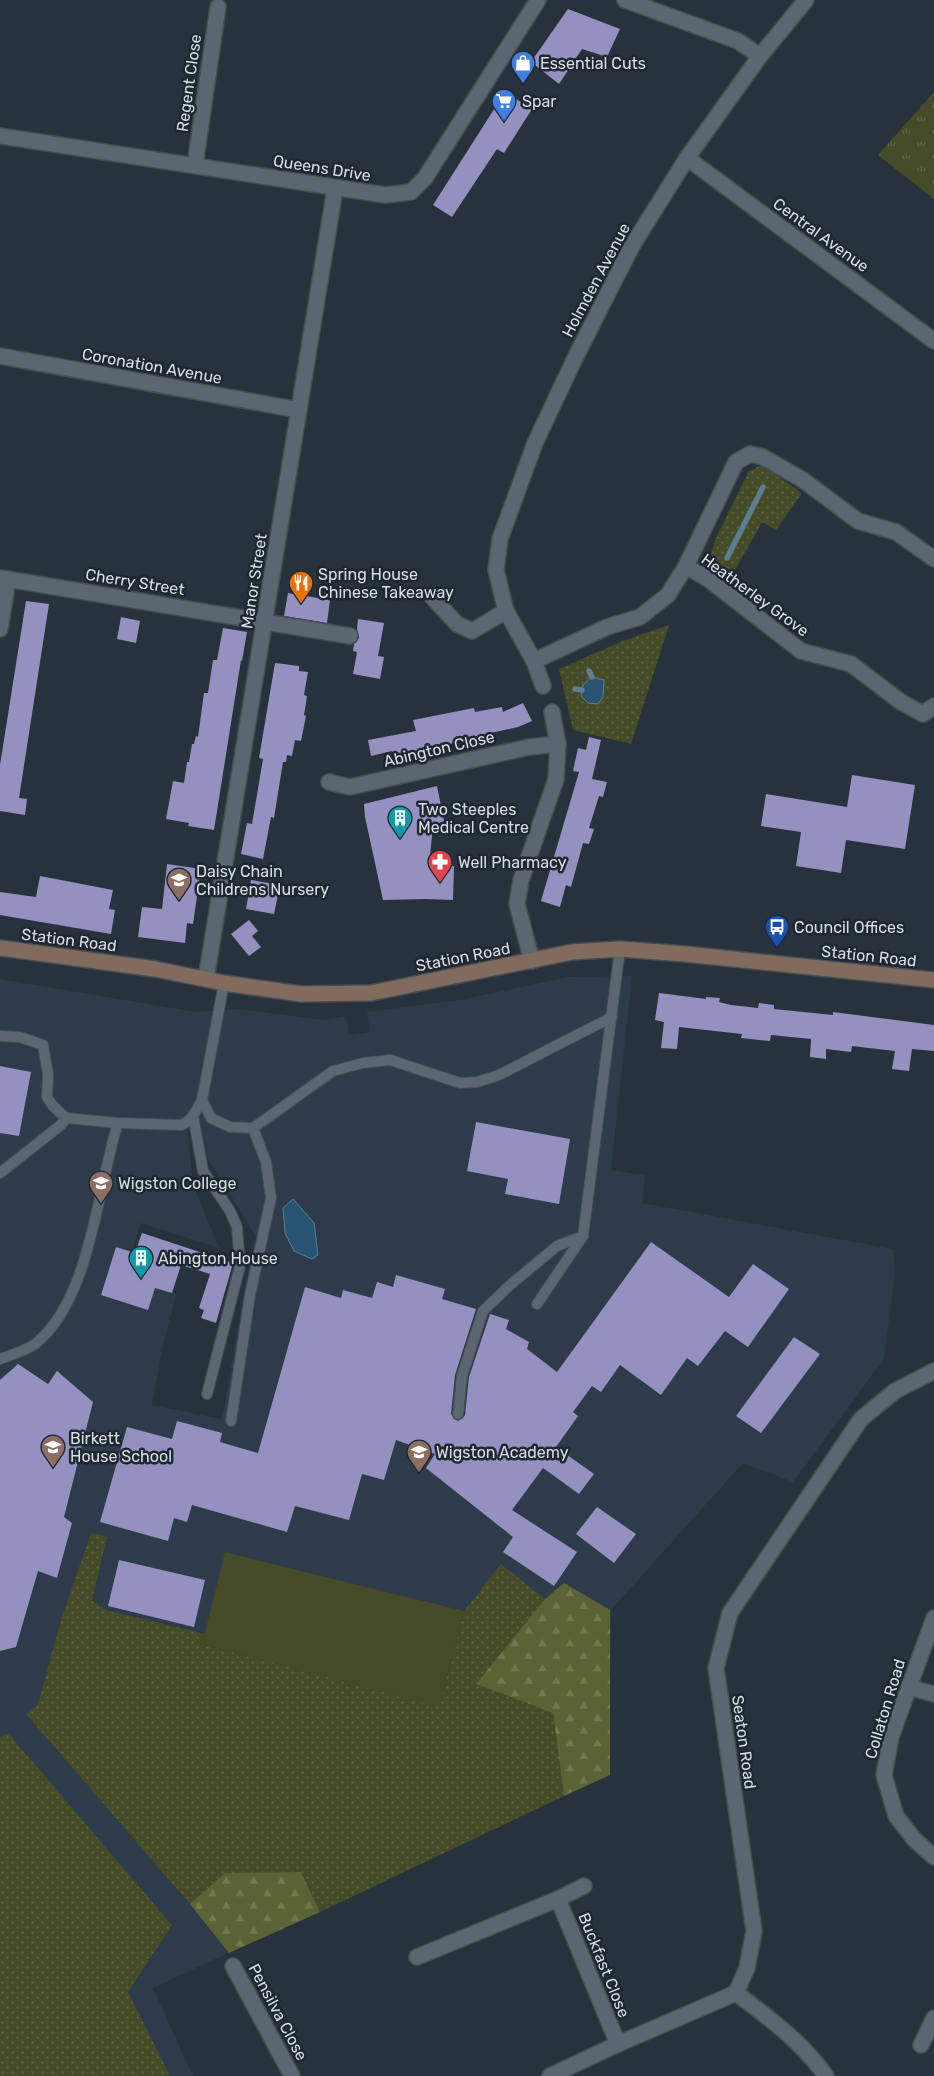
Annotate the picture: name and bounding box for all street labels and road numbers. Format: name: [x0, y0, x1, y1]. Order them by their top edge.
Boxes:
street label: Regent Close: [173, 33, 205, 133]
street label: Queens Drive: [272, 151, 372, 185]
street label: Central Avenue: [769, 194, 873, 276]
street label: Holmden Avenue: [558, 220, 634, 340]
street label: Coronation Avenue: [80, 344, 224, 388]
street label: Manor Street: [237, 532, 271, 630]
street label: Heatherley Grove: [698, 550, 813, 640]
street label: Cherry Street: [84, 565, 186, 599]
street label: Abington Close: [382, 727, 496, 771]
street label: Station Road: [20, 925, 118, 955]
street label: Station Road: [414, 939, 512, 975]
street label: Station Road: [820, 942, 918, 970]
street label: Collaton Road: [861, 1657, 909, 1761]
street label: Seaton Road: [728, 1694, 760, 1790]
street label: Buckfast Close: [574, 1910, 634, 2020]
street label: Pensilva Close: [245, 1960, 311, 2064]

